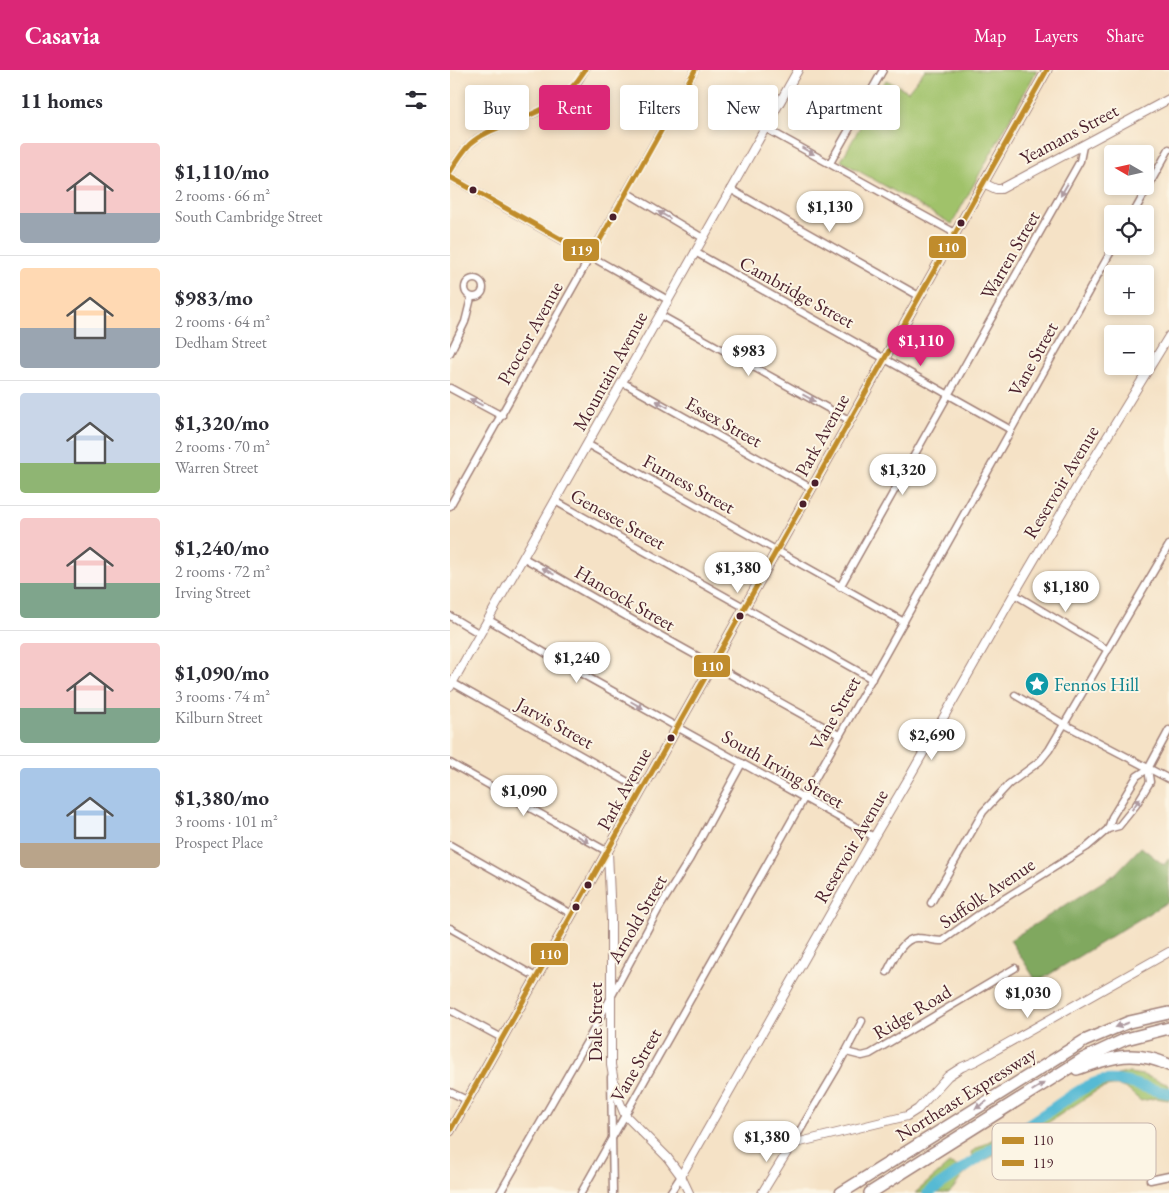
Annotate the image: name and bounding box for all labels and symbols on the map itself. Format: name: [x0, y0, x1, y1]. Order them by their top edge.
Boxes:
street label: Yeamans Street: [1015, 98, 1123, 170]
north arrow: [1104, 145, 1154, 195]
one-way arrow: [800, 147, 815, 155]
one-way arrow: [1060, 183, 1068, 197]
unlabelled marker: [468, 185, 478, 195]
pin: $1,130: [789, 190, 871, 233]
street label: Warren Street: [974, 206, 1046, 304]
one-way arrow: [657, 211, 672, 219]
unlabelled marker: [608, 212, 618, 222]
unlabelled marker: [956, 218, 966, 228]
line badge: 110: [928, 235, 967, 259]
line badge: 119: [562, 238, 600, 262]
text: 110: [937, 238, 960, 256]
text: 119: [570, 241, 593, 259]
street label: Cambridge Street: [735, 250, 859, 334]
street label: Proctor Avenue: [491, 277, 569, 389]
street label: Mountain Avenue: [567, 307, 653, 435]
street label: Vane Street: [1002, 317, 1064, 401]
pin: $1,110: [880, 324, 962, 367]
pin: $983: [719, 334, 779, 377]
street label: Park Avenue: [789, 389, 855, 481]
street label: Essex Street: [681, 391, 767, 453]
one-way arrow: [803, 394, 816, 403]
one-way arrow: [469, 398, 483, 406]
one-way arrow: [655, 399, 668, 408]
street label: Reservoir Avenue: [1017, 421, 1105, 543]
street label: Furness Street: [639, 448, 739, 520]
pin: $1,320: [862, 454, 944, 496]
unlabelled marker: [810, 478, 820, 488]
street label: Genesee Street: [566, 483, 670, 555]
unlabelled marker: [798, 499, 808, 509]
pin: $1,380: [697, 552, 779, 594]
street label: Hancock Street: [570, 559, 680, 637]
one-way arrow: [541, 567, 554, 576]
pin: $1,180: [1025, 570, 1107, 613]
unlabelled marker: [735, 611, 745, 621]
pin: $1,240: [536, 642, 618, 684]
line badge: 110: [693, 654, 731, 678]
text: 110: [701, 657, 724, 675]
street label: Vane Street: [804, 671, 866, 755]
place icon: Fennos Hill: [1024, 671, 1050, 697]
place label: Fennos Hill: [1054, 672, 1140, 697]
street label: Jarvis Street: [510, 690, 598, 755]
one-way arrow: [630, 700, 644, 709]
pin: $2,690: [891, 718, 973, 761]
street label: South Irving Street: [717, 724, 849, 814]
unlabelled marker: [666, 733, 676, 743]
street label: Park Avenue: [591, 743, 657, 835]
pin: $1,090: [483, 774, 565, 817]
street label: Reservoir Avenue: [808, 785, 894, 907]
one-way arrow: [1131, 797, 1141, 811]
one-way arrow: [576, 835, 591, 843]
street label: Suffolk Avenue: [934, 852, 1040, 934]
street label: Arnold Street: [601, 870, 672, 969]
unlabelled marker: [583, 880, 593, 890]
unlabelled marker: [571, 902, 581, 912]
line badge: 110: [530, 942, 569, 966]
text: 110: [539, 945, 562, 963]
pin: $1,030: [987, 976, 1069, 1019]
street label: Ridge Road: [868, 979, 956, 1045]
street label: Dale Street: [583, 982, 608, 1062]
one-way arrow: [1114, 1021, 1129, 1029]
street label: Vane Street: [605, 1023, 667, 1107]
street label: Northeast Expressway: [891, 1040, 1041, 1147]
one-way arrow: [1031, 1082, 1044, 1092]
one-way arrow: [974, 1100, 988, 1110]
pin: $1,380: [726, 1120, 808, 1163]
legend: [992, 1123, 1156, 1180]
text: 110: [1033, 1131, 1053, 1149]
text: 119: [1033, 1154, 1053, 1172]

